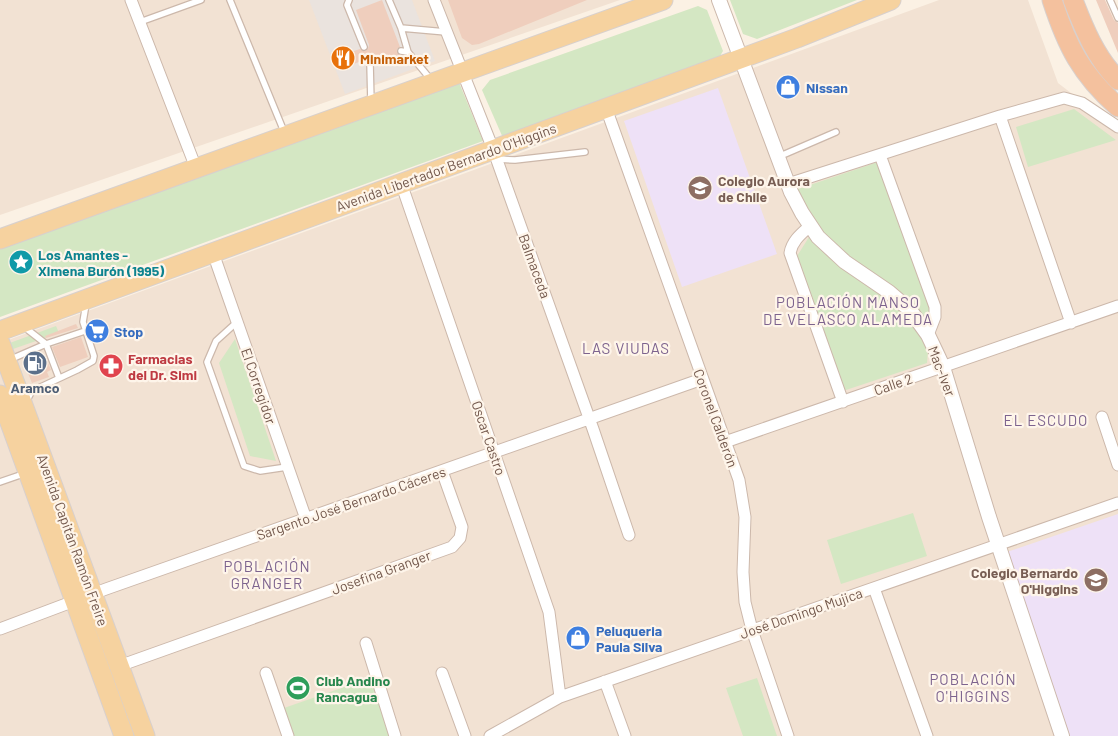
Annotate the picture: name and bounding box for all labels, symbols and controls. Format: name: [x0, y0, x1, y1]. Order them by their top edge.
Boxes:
restaurant icon: Minimarket: [330, 45, 356, 71]
place label: Minimarket: [360, 50, 429, 67]
shop icon: Nissan: [775, 74, 801, 100]
place label: Nissan: [806, 79, 848, 96]
street label: Avenida Libertador Bernardo O'Higgins: [334, 119, 559, 215]
place label: Colegio Aurora de Chile: [718, 172, 810, 205]
school or university icon: Colegio Aurora de Chile: [687, 175, 713, 201]
street label: Balmaceda: [516, 231, 554, 301]
place label: Los Amantes - Ximena Burón (1995): [38, 246, 164, 279]
place icon: Los Amantes - Ximena Burón (1995): [8, 249, 34, 275]
district label: POBLACIÓN MANSO DE VELASCO ALAMEDA: [763, 293, 933, 328]
supermarket icon: Stop: [84, 318, 110, 344]
place label: Stop: [114, 323, 143, 340]
district label: LAS VIUDAS: [582, 339, 670, 357]
street label: Mac-Iver: [925, 343, 959, 399]
street label: El Corregidor: [238, 346, 280, 426]
fuel station icon: Aramco: [22, 350, 48, 376]
place label: Farmacias del Dr. Simi: [128, 350, 197, 383]
pharmacy icon: Farmacias del Dr. Simi: [98, 353, 124, 379]
street label: Coronel Calderón: [690, 366, 742, 470]
street label: Calle 2: [871, 369, 915, 399]
place label: Aramco: [11, 379, 60, 396]
street label: Oscar Castro: [468, 398, 510, 478]
district label: EL ESCUDO: [1004, 411, 1088, 429]
street label: Avenida Capitán Ramón Freire: [34, 452, 112, 628]
street label: Sargento José Bernardo Cáceres: [254, 462, 448, 543]
street label: Josefina Granger: [329, 546, 433, 598]
district label: POBLACIÓN GRANGER: [223, 557, 311, 592]
place label: Colegio Bernardo O'Higgins: [971, 564, 1078, 597]
school or university icon: Colegio Bernardo O'Higgins: [1083, 567, 1109, 593]
street label: José Domingo Mujica: [737, 584, 865, 642]
place label: Peluqueria Paula Silva: [596, 622, 663, 655]
shop icon: Peluqueria Paula Silva: [565, 625, 591, 651]
district label: POBLACIÓN O'HIGGINS: [929, 670, 1017, 705]
place label: Club Andino Rancagua: [316, 672, 390, 705]
sports icon: Club Andino Rancagua: [285, 675, 311, 701]

